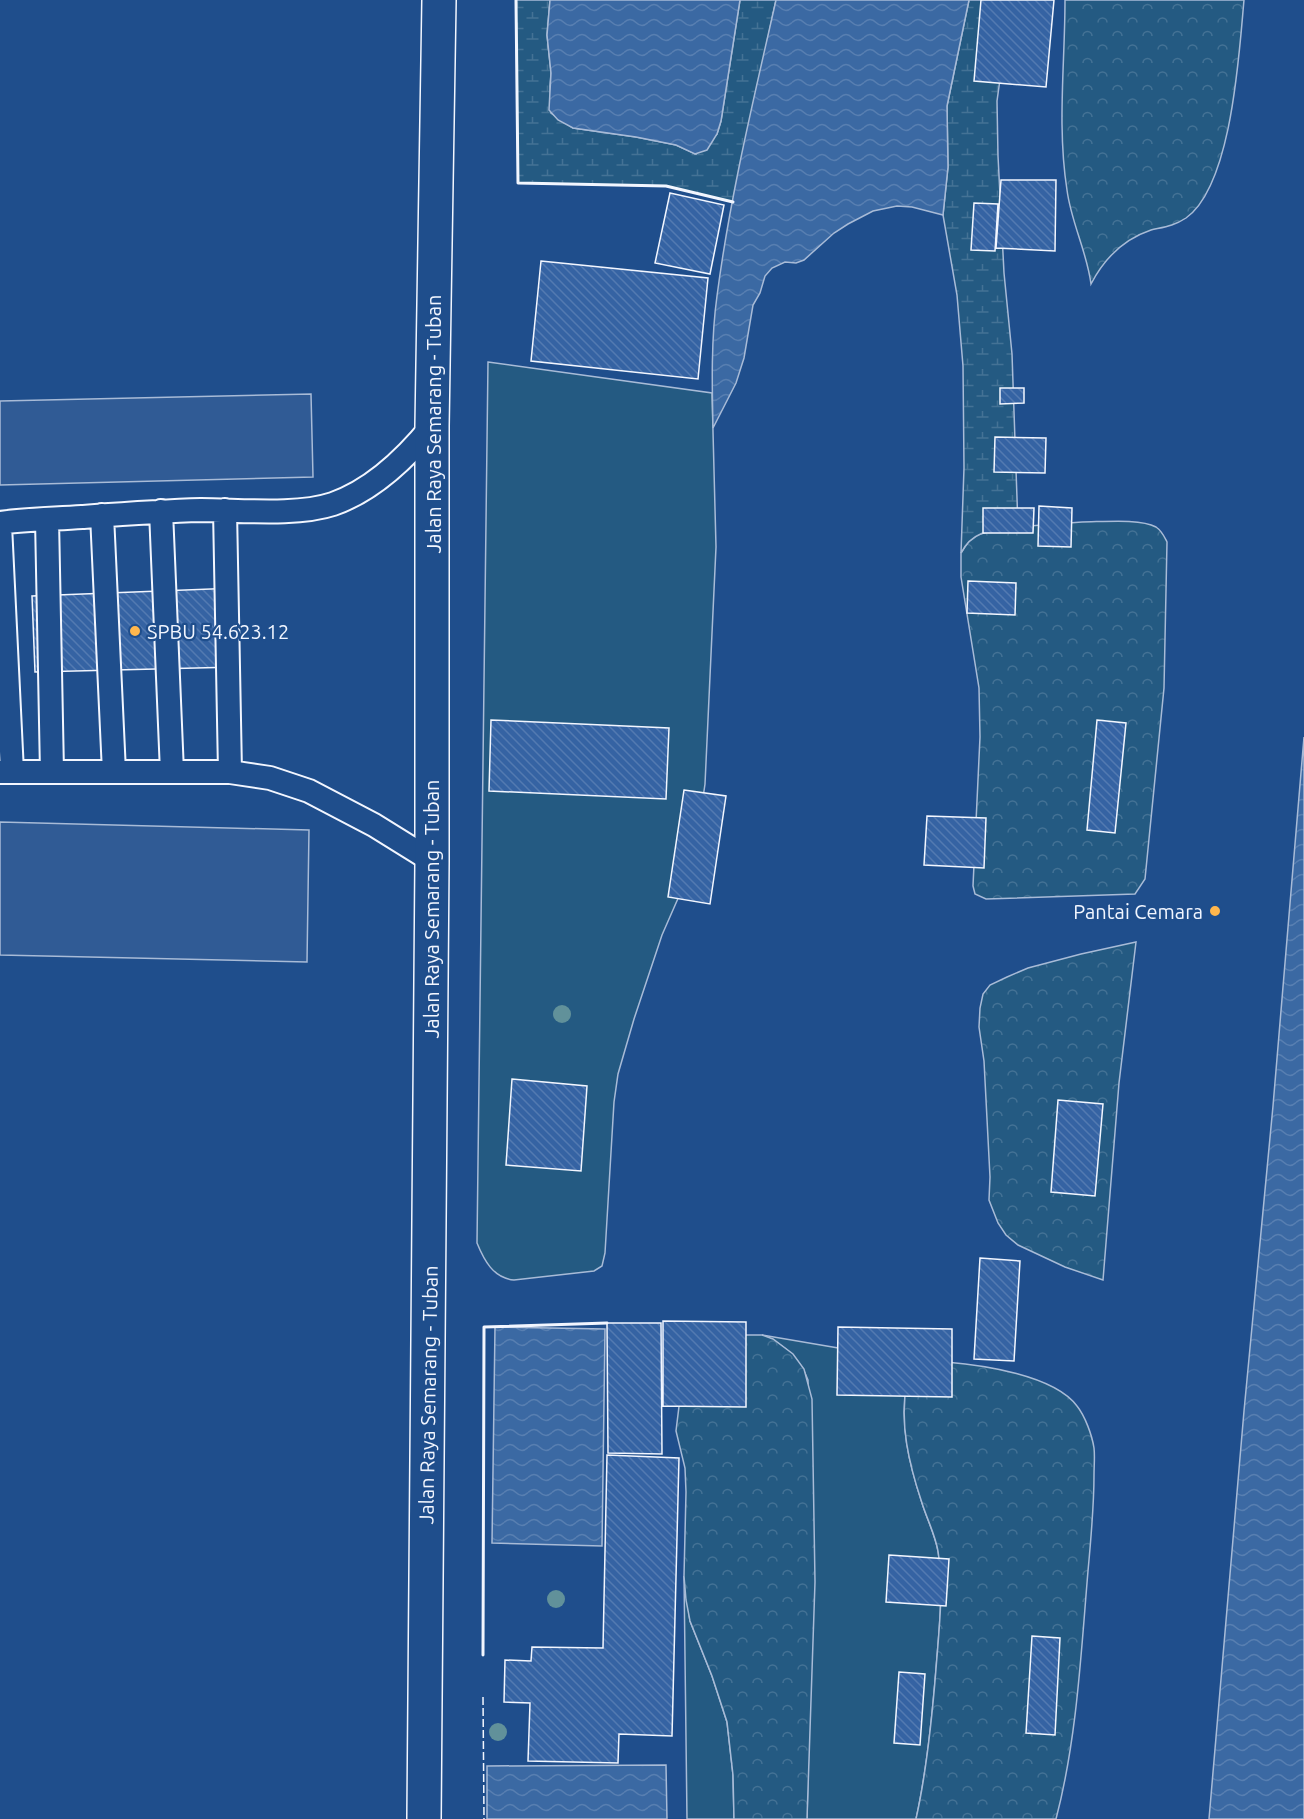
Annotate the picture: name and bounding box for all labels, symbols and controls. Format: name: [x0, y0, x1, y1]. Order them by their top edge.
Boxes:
street label: Jalan Raya Semarang - Tuban: [422, 295, 445, 553]
place label: SPBU 54.623.12: [147, 620, 289, 643]
marker: SPBU 54.623.12: [128, 624, 142, 638]
street label: Jalan Raya Semarang - Tuban: [420, 780, 443, 1038]
place label: Pantai Cemara: [1073, 900, 1203, 923]
marker: Pantai Cemara: [1208, 904, 1222, 918]
street label: Jalan Raya Semarang - Tuban: [414, 1265, 442, 1525]

